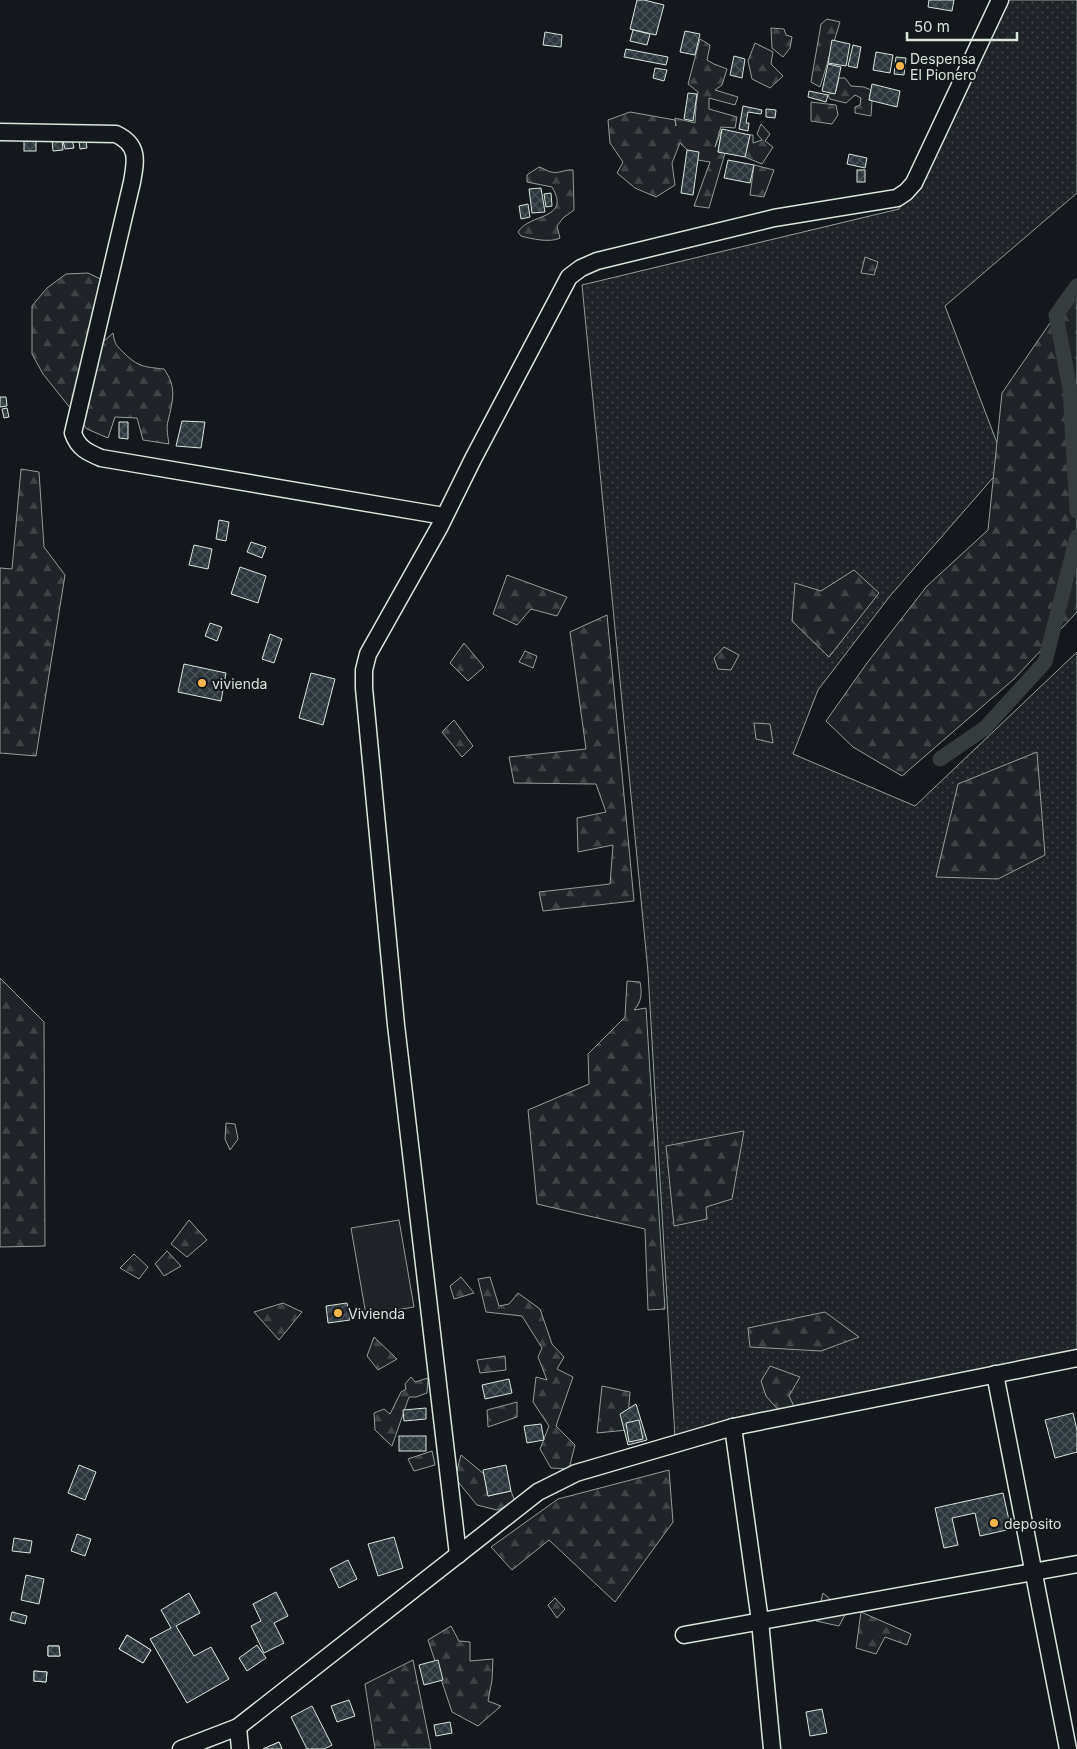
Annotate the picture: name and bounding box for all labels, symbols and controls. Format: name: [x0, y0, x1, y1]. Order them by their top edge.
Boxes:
scale bar: [907, 10, 1017, 42]
text: 50 m: [914, 17, 950, 36]
place label: Despensa El Pionero: [910, 50, 976, 83]
marker: Despensa El Pionero: [894, 60, 906, 72]
place label: vivienda: [212, 675, 267, 692]
marker: vivienda: [196, 677, 208, 689]
place label: Vivienda: [348, 1305, 405, 1322]
marker: Vivienda: [332, 1307, 344, 1319]
place label: deposito: [1004, 1515, 1061, 1532]
marker: deposito: [988, 1517, 1000, 1529]

